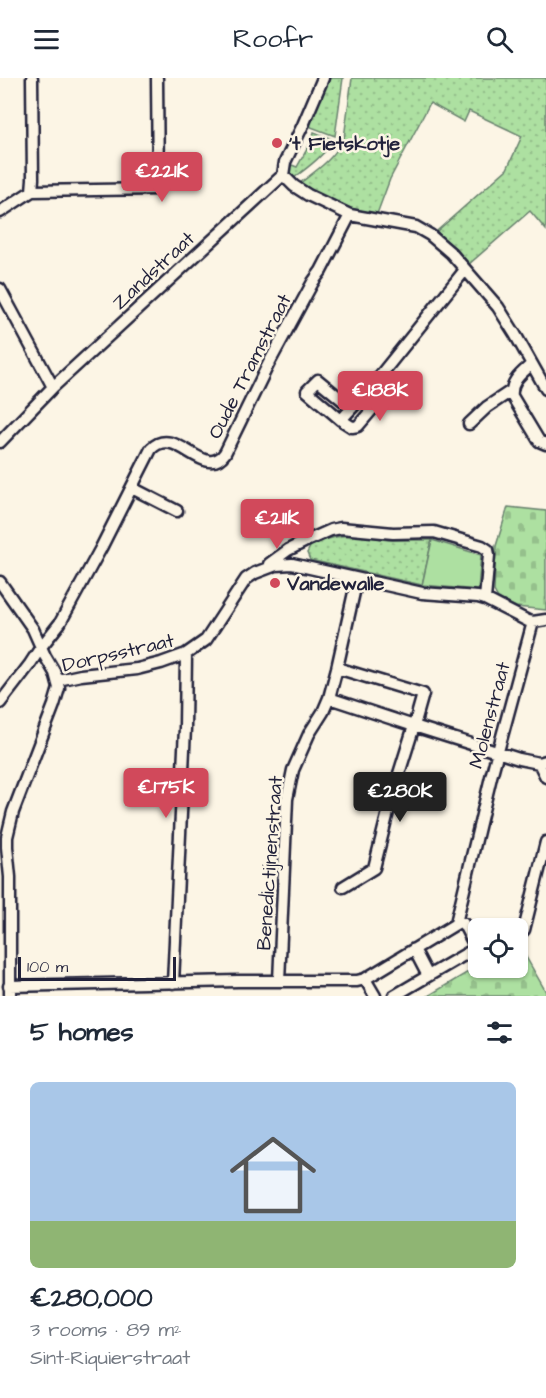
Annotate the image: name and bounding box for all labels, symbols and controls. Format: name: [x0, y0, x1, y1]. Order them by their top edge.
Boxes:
text: Roofr: [233, 20, 313, 58]
icon: menu: [30, 23, 63, 56]
icon: search: [483, 23, 516, 56]
place label: 't Fietskotje: [289, 130, 400, 158]
marker: 't Fietskotje: [270, 136, 284, 150]
pin: €221K: [120, 152, 204, 203]
text: €221K: [135, 157, 189, 185]
street label: Zandstraat: [106, 225, 201, 316]
street label: Oude Tramstraat: [201, 289, 299, 444]
pin: €188K: [338, 371, 422, 422]
text: €188K: [352, 376, 408, 404]
pin: €211K: [235, 499, 319, 550]
text: €211K: [255, 504, 299, 532]
place label: Vandewalle: [286, 570, 384, 598]
marker: Vandewalle: [268, 576, 282, 590]
street label: Dorpsstraat: [60, 627, 177, 679]
street label: Molenstraat: [462, 659, 518, 772]
pin: €175K: [124, 768, 208, 819]
pin: €280K: [358, 772, 442, 823]
text: €175K: [137, 773, 195, 801]
street label: Benedictijnenstraat: [250, 775, 290, 951]
text: €280K: [367, 777, 433, 805]
map controls: [468, 918, 528, 978]
button: locate: [468, 918, 528, 978]
scale bar: [18, 954, 176, 982]
text: 100 m: [27, 956, 68, 978]
text: 5 homes: [30, 1014, 134, 1050]
icon: filters: [483, 1016, 516, 1049]
icon: home: [219, 1121, 327, 1229]
text: €280,000: [30, 1280, 153, 1316]
text: 3 rooms · 89 m²: [30, 1316, 182, 1344]
text: Sint-Riquierstraat: [30, 1344, 190, 1372]

